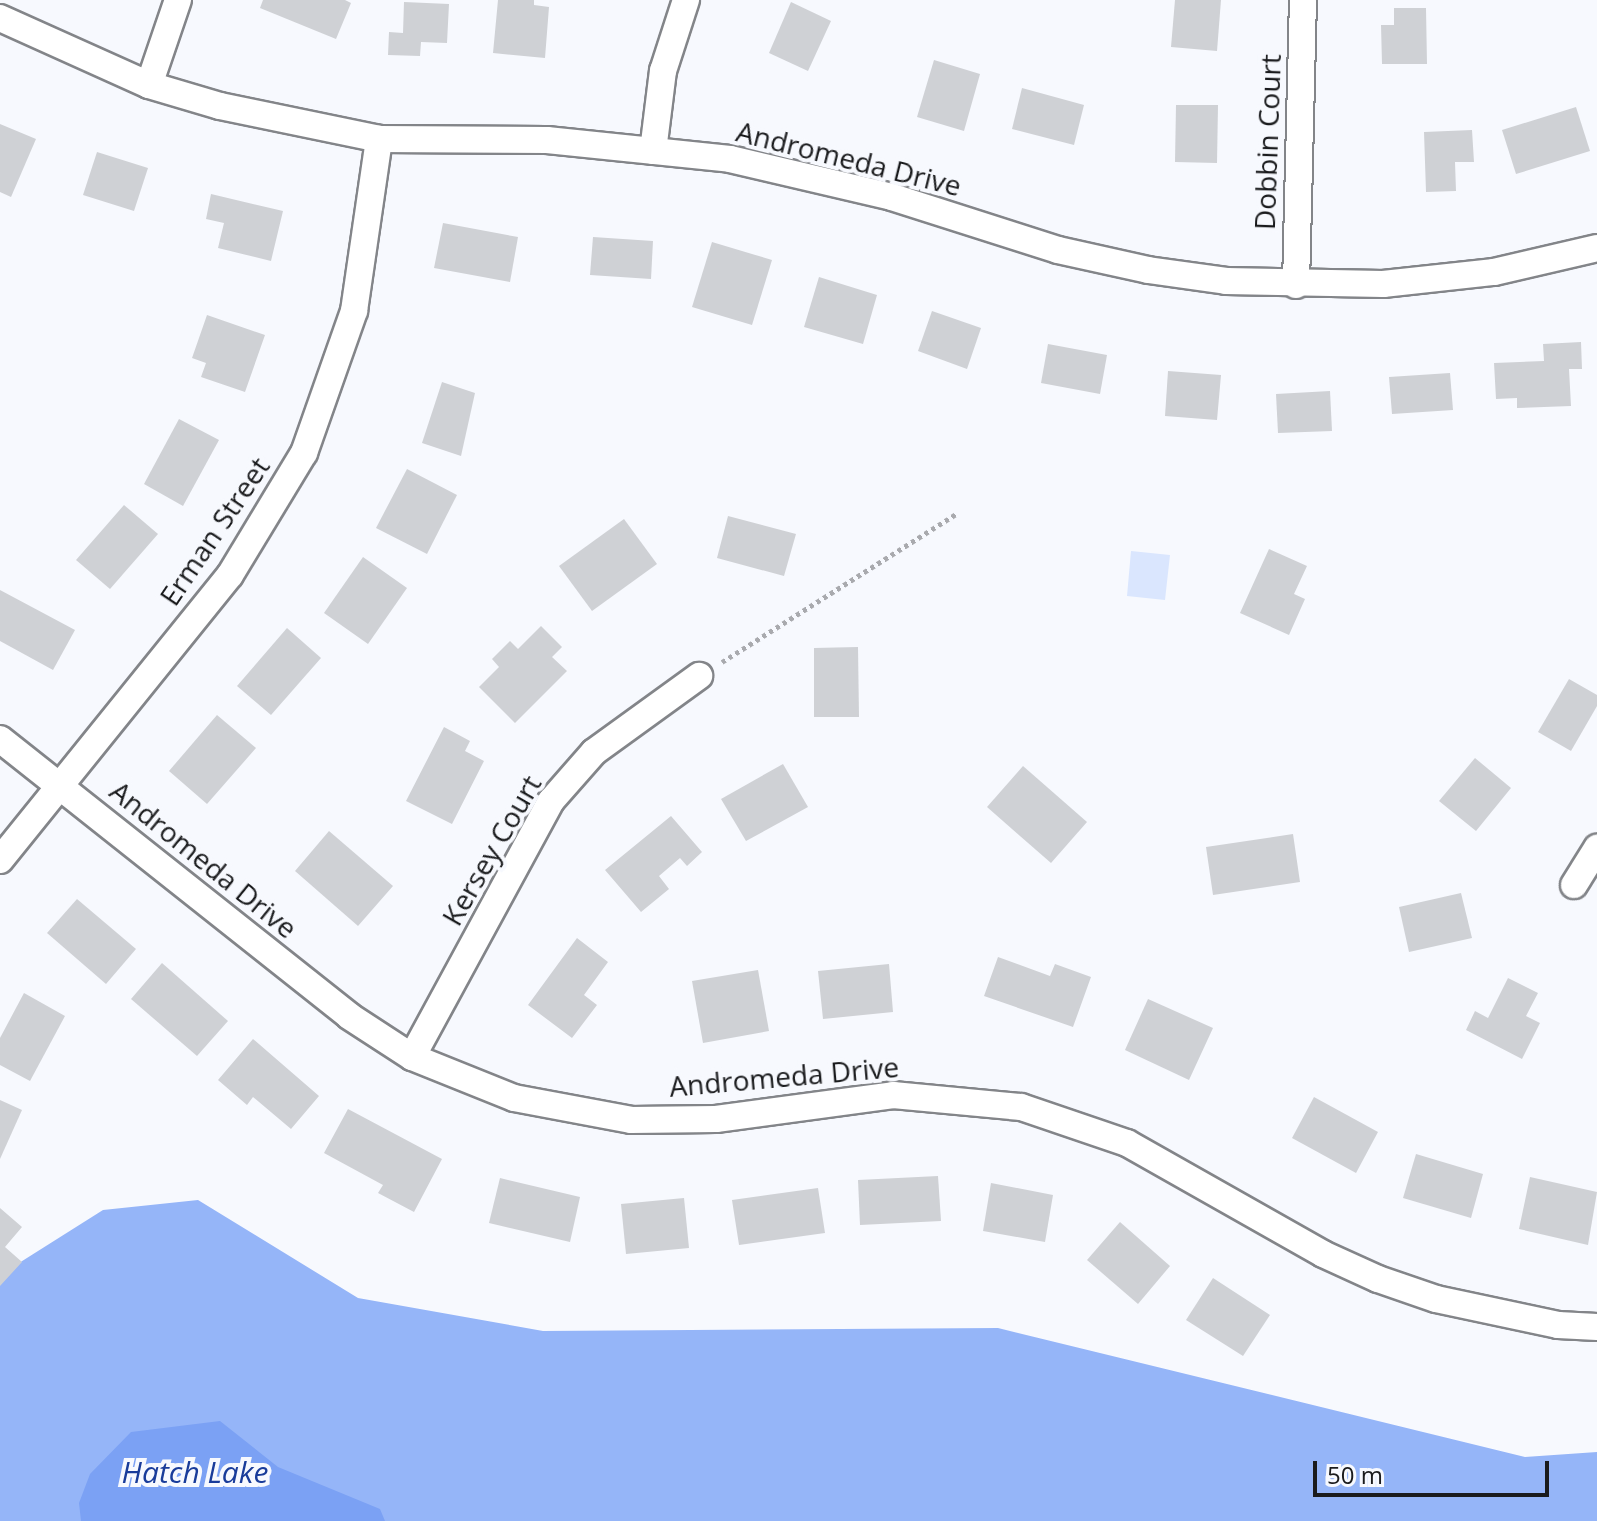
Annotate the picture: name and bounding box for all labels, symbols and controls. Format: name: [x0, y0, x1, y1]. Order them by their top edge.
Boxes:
street label: Dobbin Court: [1247, 53, 1287, 231]
street label: Andromeda Drive: [733, 114, 965, 202]
street label: Erman Street: [152, 451, 276, 611]
street label: Kersey Court: [435, 769, 547, 931]
street label: Andromeda Drive: [104, 773, 304, 945]
street label: Andromeda Drive: [668, 1049, 900, 1103]
scale bar: [1317, 1445, 1553, 1495]
water label: Hatch Lake: [122, 1454, 268, 1490]
text: 50 m: [1327, 1458, 1383, 1491]

